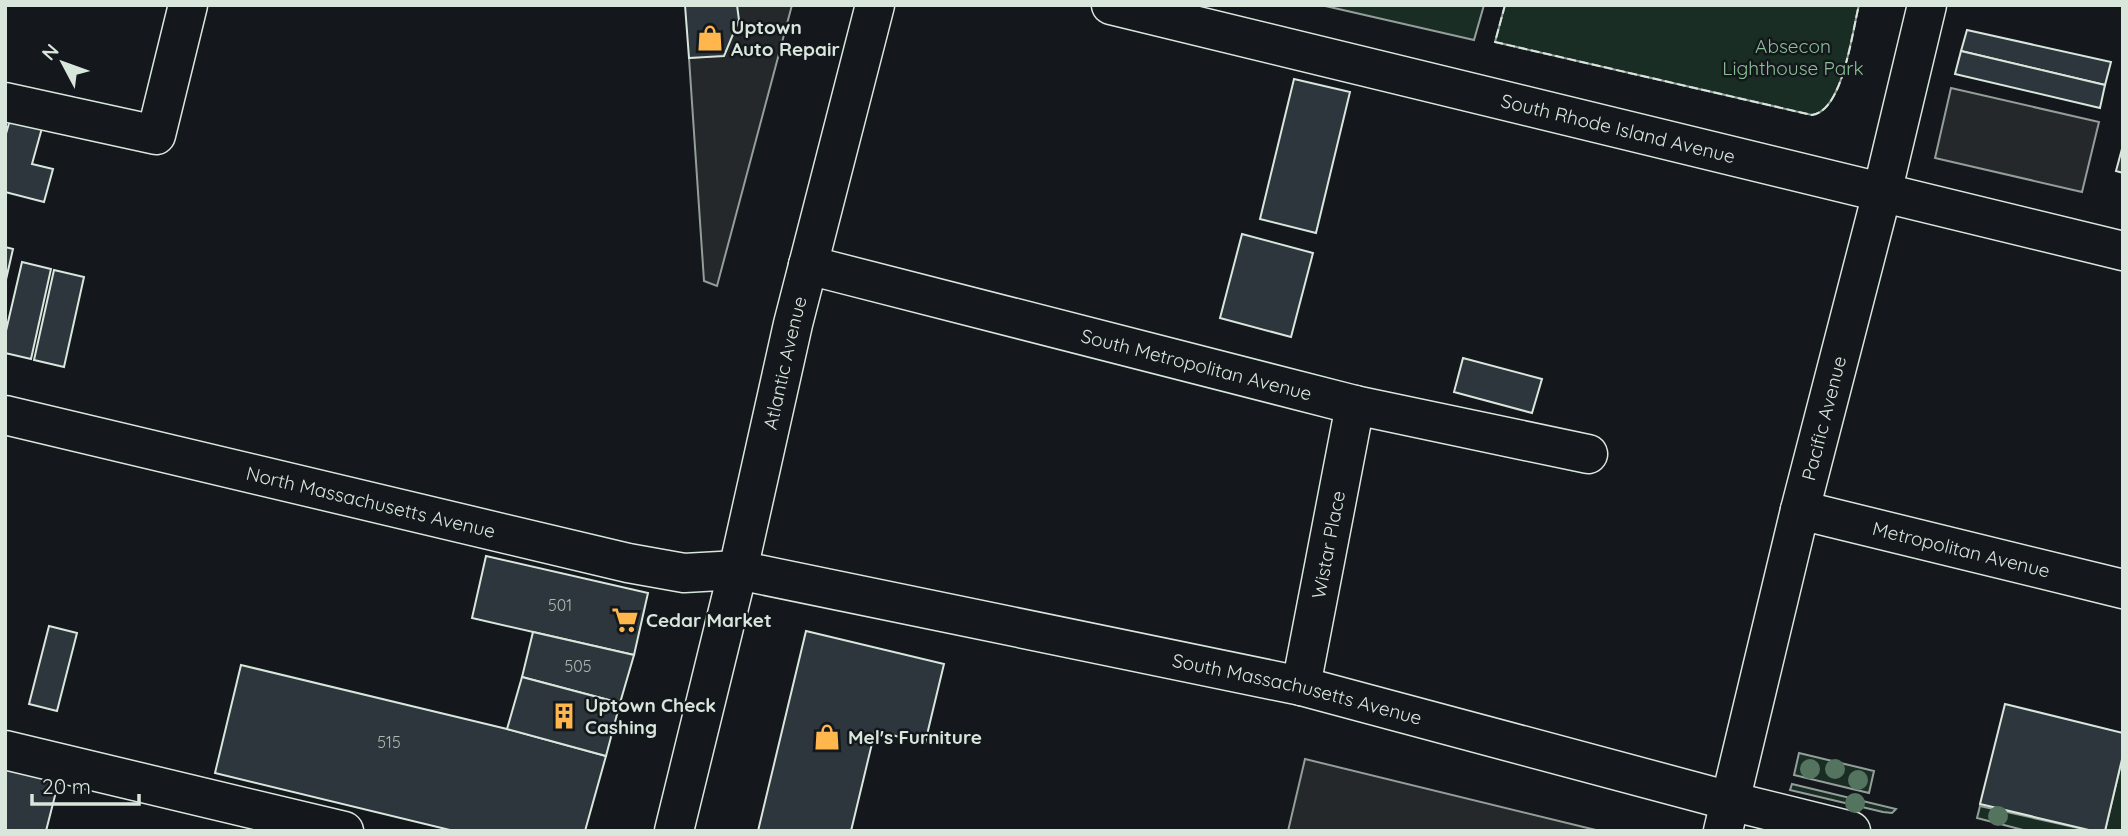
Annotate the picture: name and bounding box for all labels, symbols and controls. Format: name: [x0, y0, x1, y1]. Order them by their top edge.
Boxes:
place label: Uptown Auto Repair: [731, 15, 840, 61]
shop icon: Uptown Auto Repair: [695, 23, 725, 53]
north arrow: [28, 28, 98, 98]
park label: Absecon Lighthouse Park: [1722, 34, 1864, 80]
text: N: [37, 39, 64, 65]
street label: South Rhode Island Avenue: [1499, 88, 1738, 168]
street label: Atlantic Avenue: [758, 294, 812, 432]
street label: South Metropolitan Avenue: [1079, 323, 1314, 405]
street label: Pacific Avenue: [1796, 353, 1851, 483]
street label: North Massachusetts Avenue: [244, 461, 498, 543]
street label: Wistar Place: [1306, 488, 1350, 601]
street label: Metropolitan Avenue: [1870, 516, 2052, 583]
house number: 501: [548, 595, 572, 615]
supermarket icon: Cedar Market: [610, 605, 640, 635]
place label: Cedar Market: [646, 608, 772, 632]
street label: South Massachusetts Avenue: [1170, 648, 1425, 730]
house number: 505: [565, 656, 591, 676]
place label: Uptown Check Cashing: [585, 693, 716, 739]
building icon: Uptown Check Cashing: [549, 701, 579, 731]
shop icon: Mel's Furniture: [812, 722, 842, 752]
place label: Mel's Furniture: [848, 725, 982, 749]
house number: 515: [377, 732, 401, 752]
scale bar: [32, 762, 138, 806]
text: 20 m: [42, 773, 91, 799]

